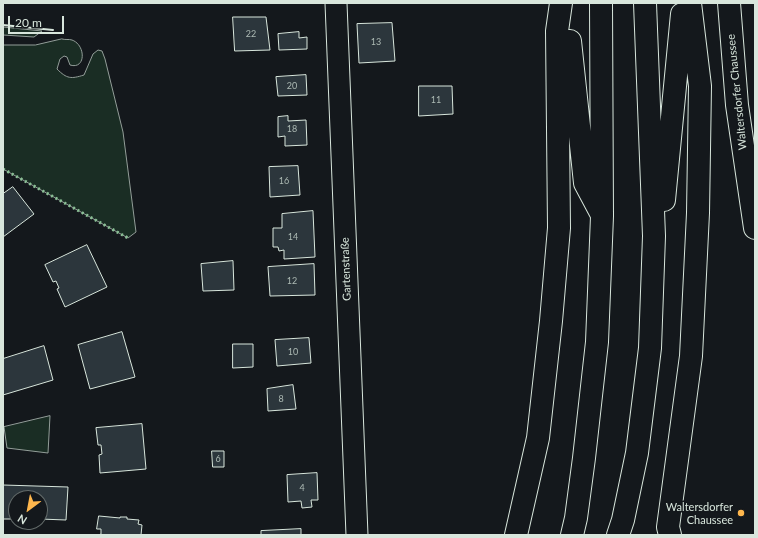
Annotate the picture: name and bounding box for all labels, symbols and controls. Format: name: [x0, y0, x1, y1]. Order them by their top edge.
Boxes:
scale bar: [10, 8, 66, 34]
text: 20 m: [15, 15, 42, 30]
house number: 22: [246, 29, 256, 39]
street label: Waltersdorfer Chaussee: [724, 34, 750, 150]
house number: 13: [371, 37, 381, 47]
house number: 20: [287, 81, 297, 91]
house number: 11: [431, 95, 441, 105]
house number: 18: [287, 124, 297, 134]
house number: 16: [279, 176, 289, 186]
house number: 14: [288, 232, 298, 242]
street label: Gartenstraße: [338, 237, 354, 301]
house number: 12: [287, 276, 297, 286]
house number: 10: [288, 347, 298, 357]
house number: 8: [278, 394, 284, 404]
house number: 6: [215, 454, 221, 464]
house number: 4: [299, 483, 305, 493]
north arrow: [8, 490, 48, 530]
place label: Waltersdorfer Chaussee: [666, 500, 733, 526]
marker: Waltersdorfer Chaussee: [736, 508, 746, 518]
text: N: [15, 512, 29, 528]

